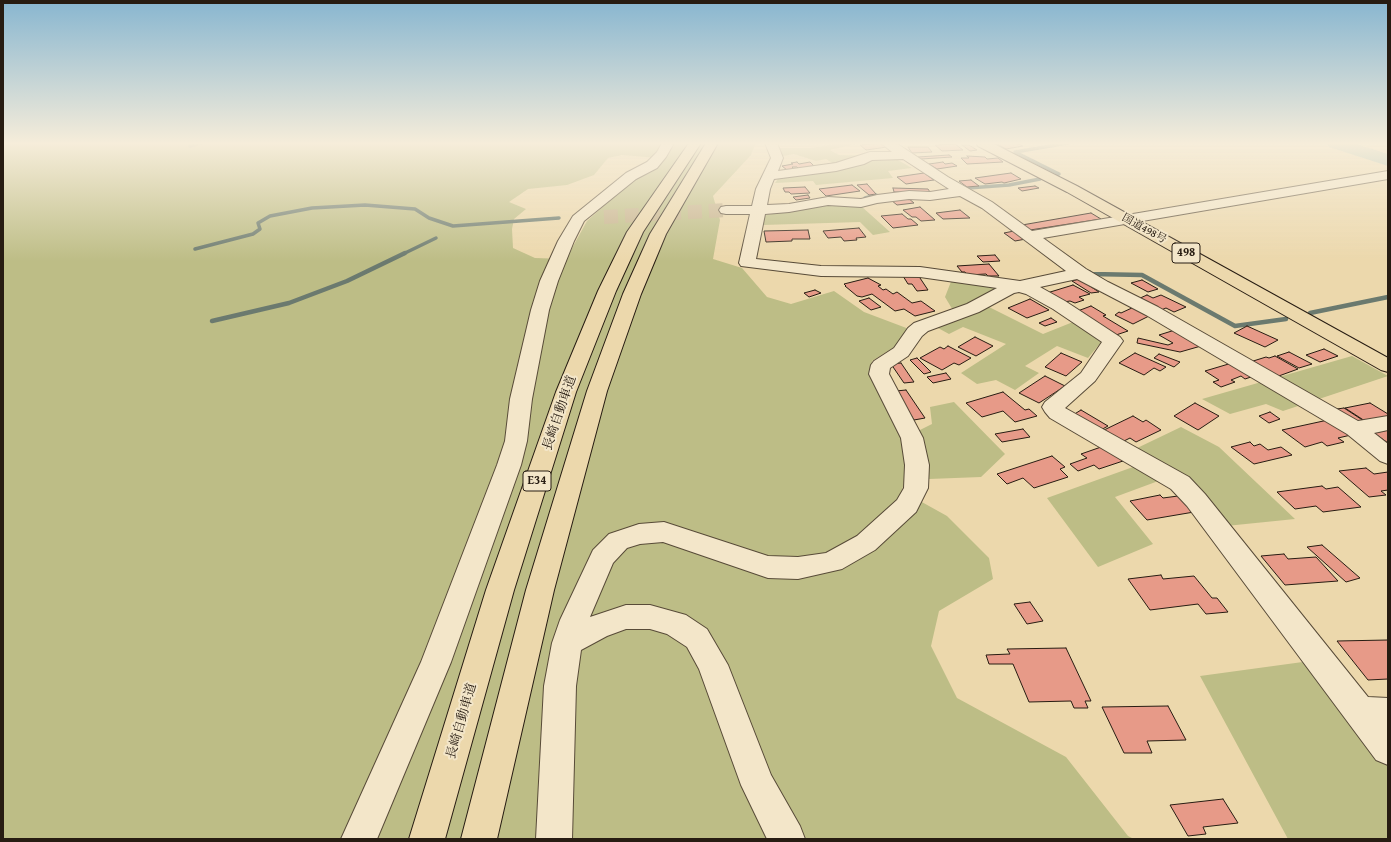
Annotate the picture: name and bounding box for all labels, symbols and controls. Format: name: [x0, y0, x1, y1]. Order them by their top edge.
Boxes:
street label: 国道498号: [1119, 211, 1169, 247]
road number: 498: [1172, 243, 1200, 263]
street label: 長崎自動車道: [540, 374, 580, 452]
road number: E34: [523, 471, 551, 491]
street label: 長崎自動車道: [444, 681, 480, 761]

